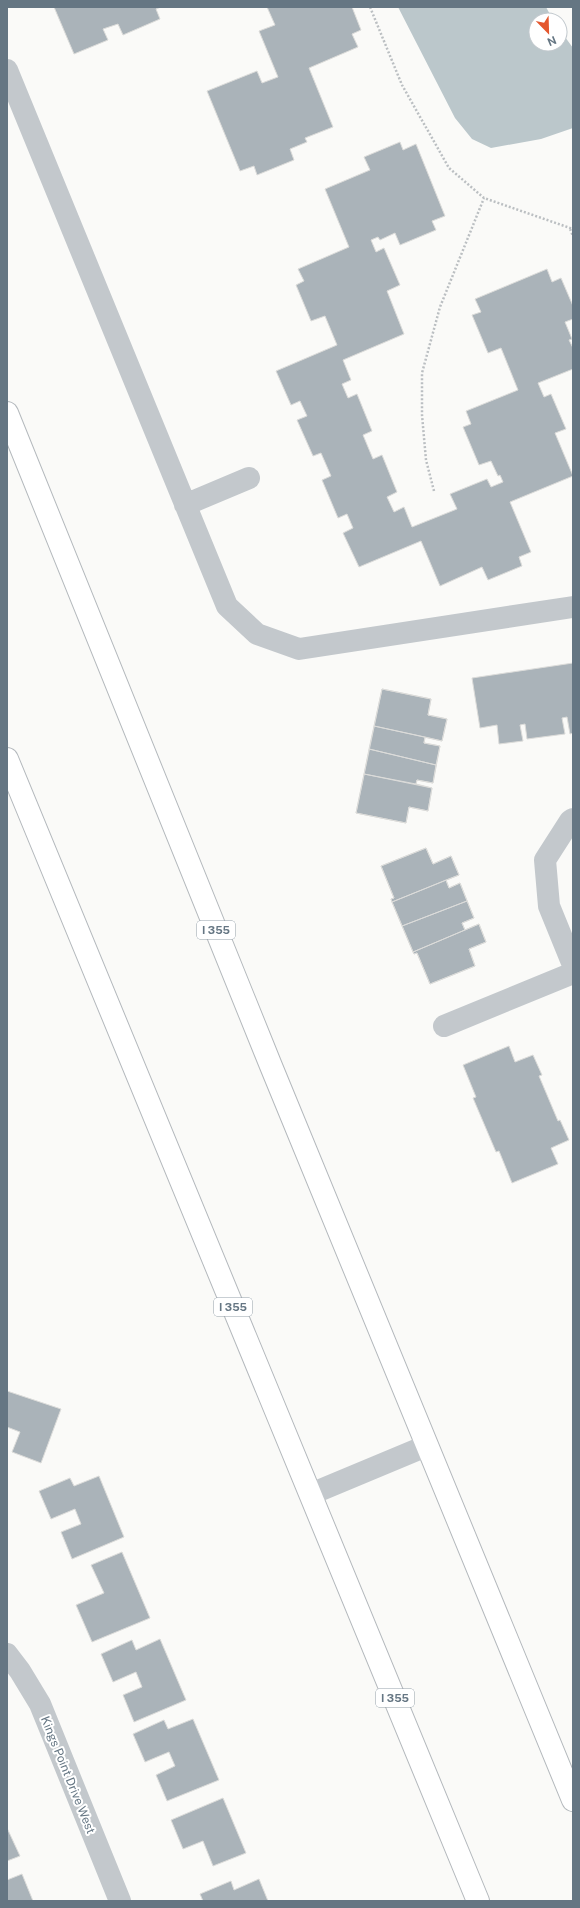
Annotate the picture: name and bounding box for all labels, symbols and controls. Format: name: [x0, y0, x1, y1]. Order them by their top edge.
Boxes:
north arrow: [528, 12, 568, 52]
text: N: [546, 34, 558, 48]
road number: I 355: [197, 921, 235, 939]
road number: I 355: [214, 1298, 252, 1316]
road number: I 355: [376, 1689, 414, 1707]
street label: Kings Point Drive West: [38, 1714, 98, 1836]

